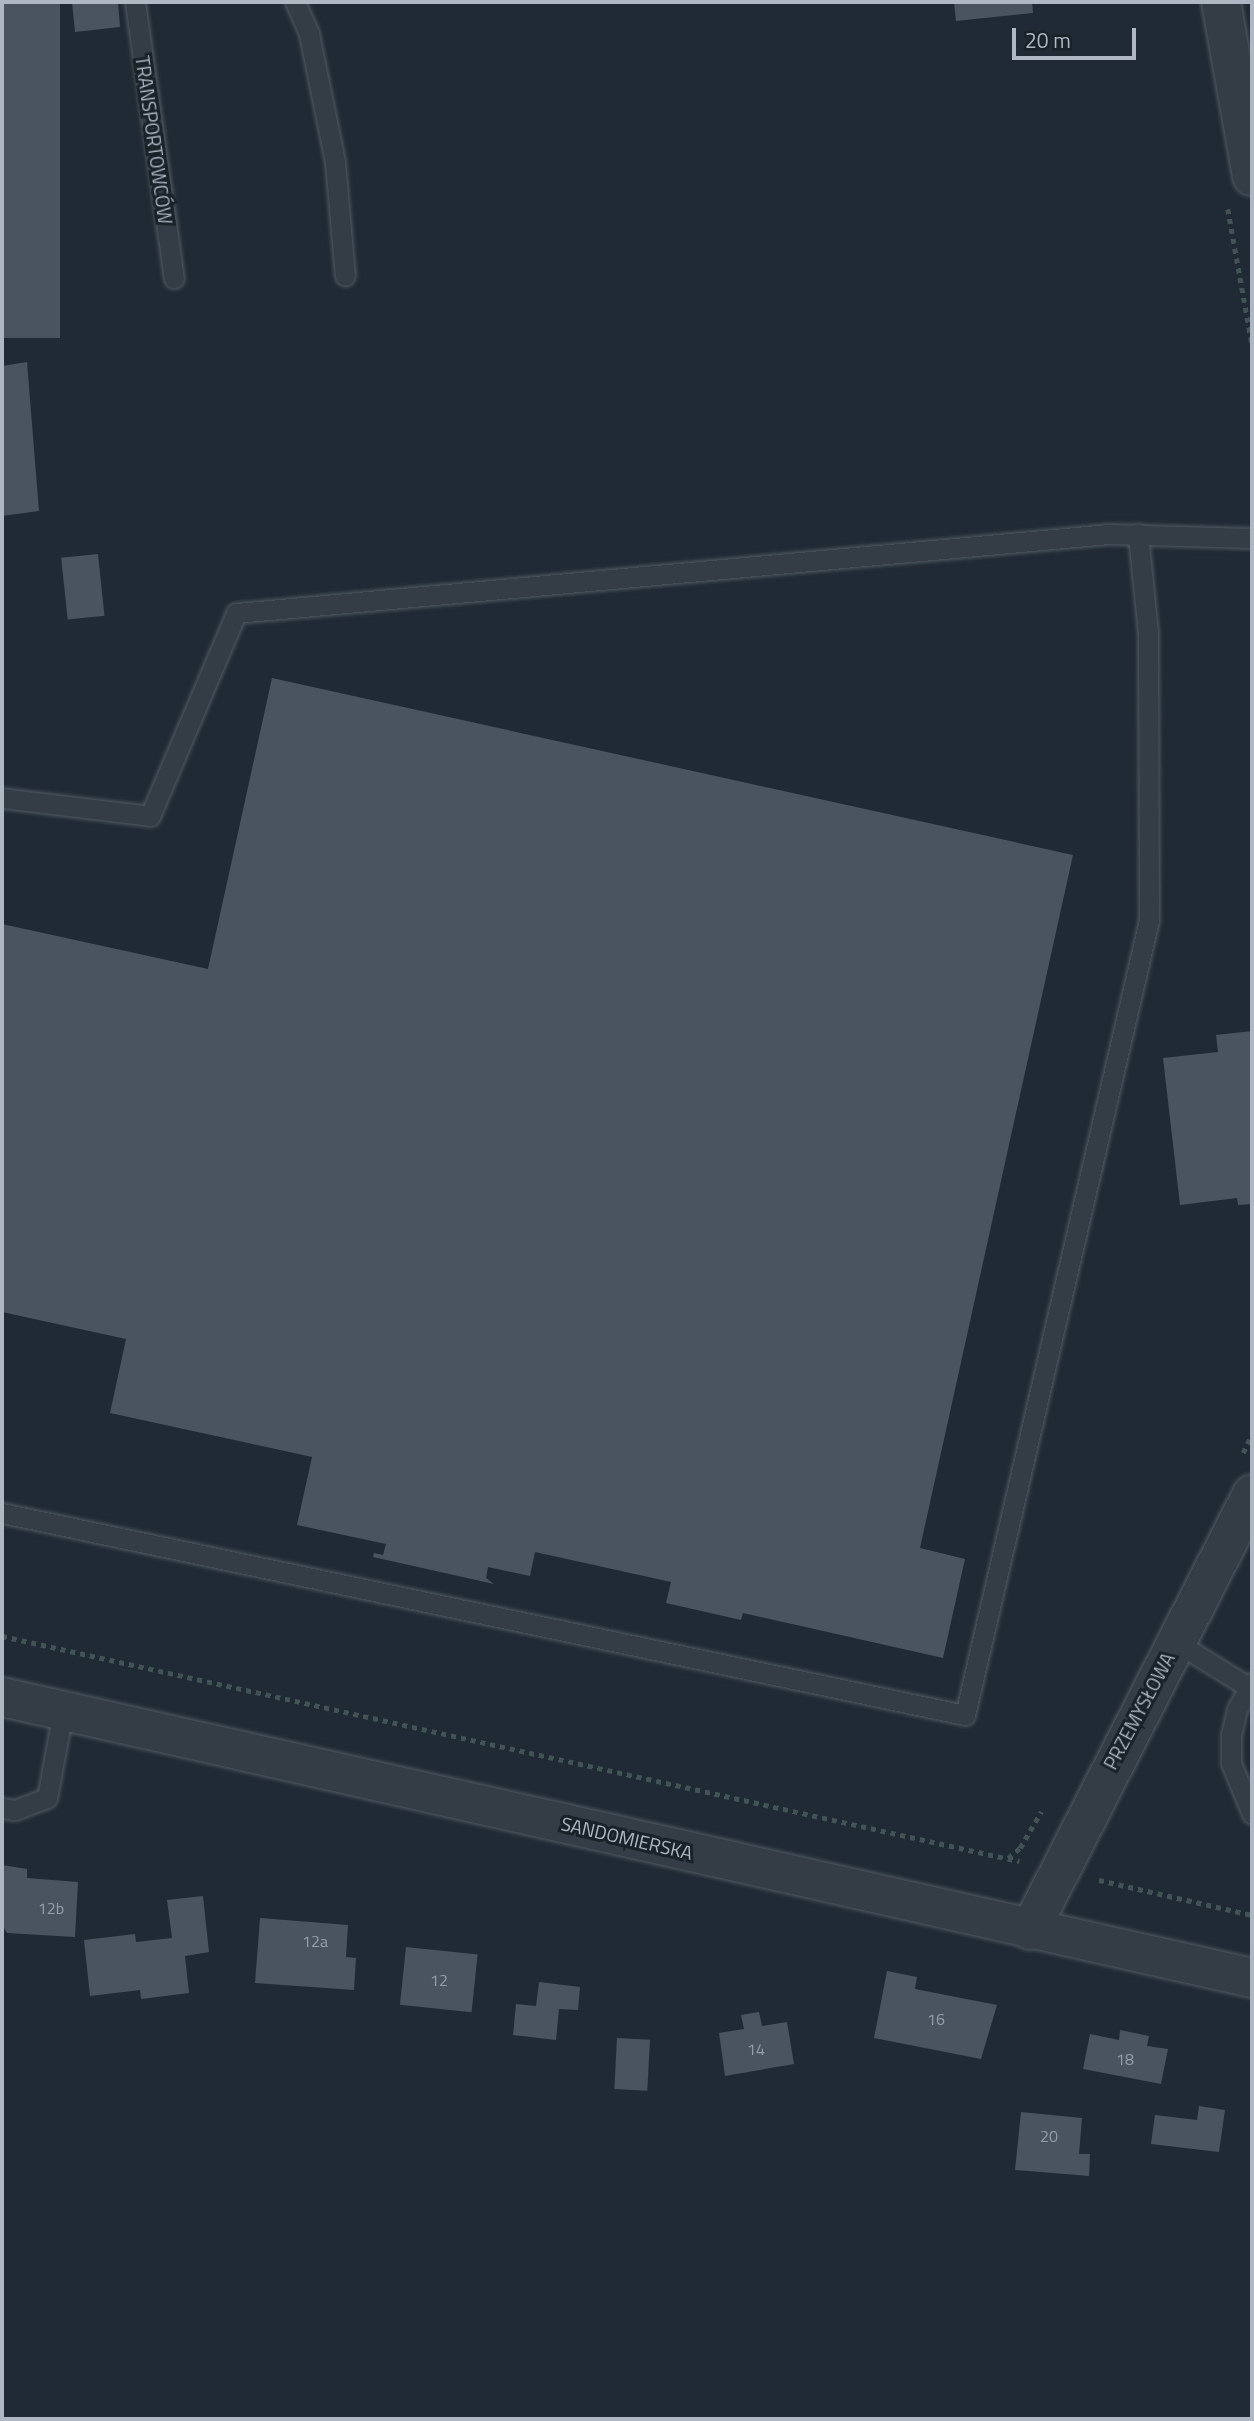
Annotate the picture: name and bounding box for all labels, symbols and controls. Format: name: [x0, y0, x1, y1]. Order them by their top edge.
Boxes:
scale bar: [1016, 14, 1140, 58]
text: 20 m: [1025, 24, 1071, 56]
street label: TRANSPORTOWCÓW: [131, 54, 177, 226]
street label: PRZEMYSŁOWA: [1099, 1649, 1179, 1773]
street label: SANDOMIERSKA: [559, 1812, 695, 1864]
house number: 12b: [38, 1898, 64, 1918]
house number: 12a: [302, 1931, 328, 1951]
house number: 12: [430, 1970, 448, 1990]
house number: 16: [927, 2009, 945, 2029]
house number: 14: [747, 2039, 765, 2059]
house number: 18: [1116, 2049, 1134, 2069]
house number: 20: [1040, 2126, 1058, 2146]

